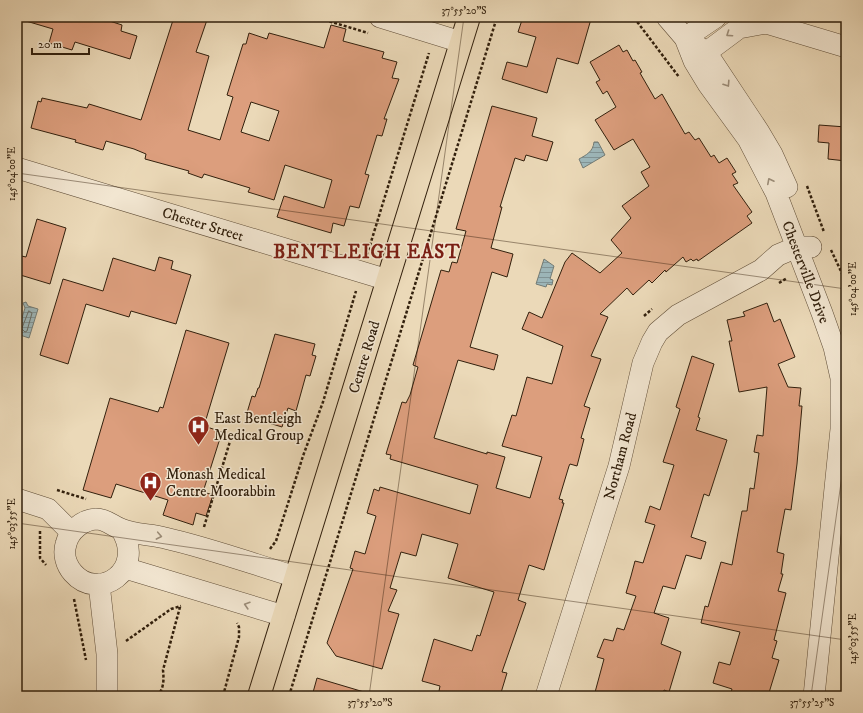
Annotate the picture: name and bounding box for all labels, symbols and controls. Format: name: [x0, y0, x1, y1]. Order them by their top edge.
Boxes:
text: 37°55'20"S: [441, 5, 487, 17]
one-way arrow: [727, 29, 734, 36]
scale bar: [32, 30, 89, 56]
text: 20 m: [38, 37, 62, 52]
one-way arrow: [722, 80, 729, 87]
text: 145°04'00"E: [6, 147, 18, 201]
one-way arrow: [767, 178, 775, 186]
street label: Chester Street: [160, 203, 246, 246]
street label: Chesterville Drive: [777, 218, 834, 326]
district label: BENTLEIGH EAST: [273, 241, 461, 264]
text: 145°04'00"E: [847, 262, 859, 316]
street label: Centre Road: [344, 318, 385, 396]
place label: East Bentleigh Medical Group: [214, 409, 304, 445]
street label: Northam Road: [600, 410, 641, 502]
hospital icon: East Bentleigh Medical Group: [186, 414, 212, 447]
place label: Monash Medical Centre Moorabbin: [166, 465, 276, 501]
hospital icon: Monash Medical Centre Moorabbin: [137, 470, 163, 503]
text: 145°03'55"E: [6, 498, 18, 550]
one-way arrow: [156, 532, 162, 540]
one-way arrow: [244, 601, 251, 610]
text: 145°03'55"E: [847, 613, 859, 665]
text: 37°55'20"S: [347, 697, 393, 709]
text: 37°55'25"S: [790, 697, 834, 709]

